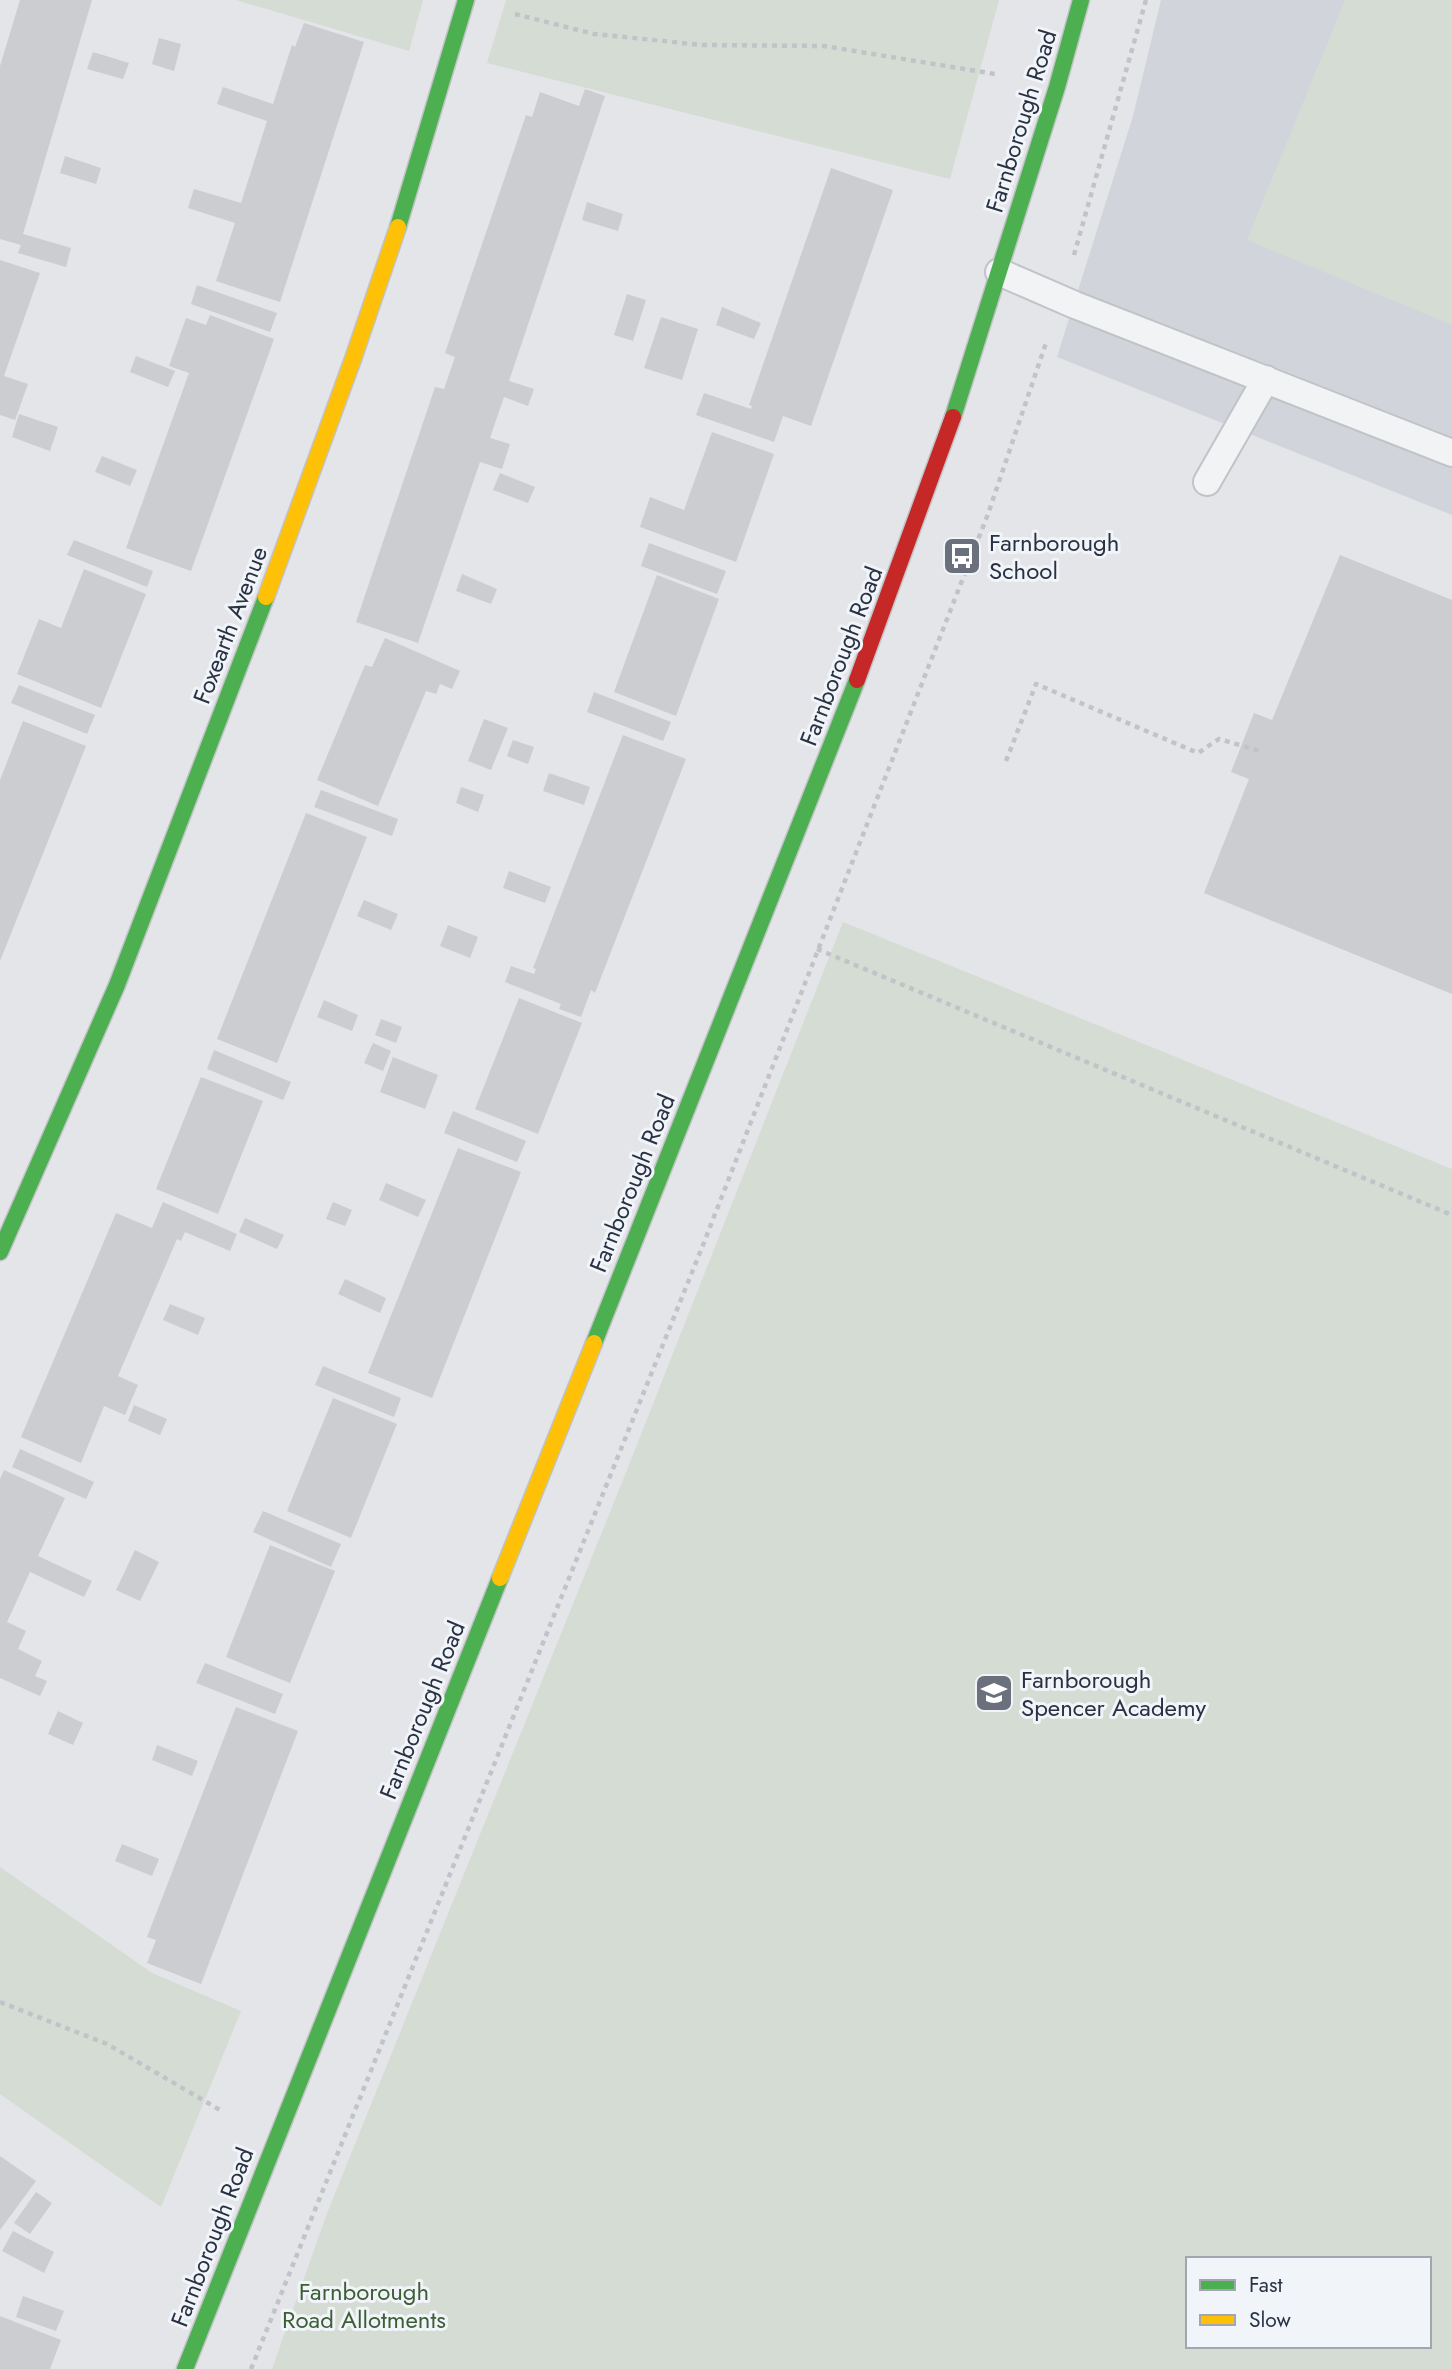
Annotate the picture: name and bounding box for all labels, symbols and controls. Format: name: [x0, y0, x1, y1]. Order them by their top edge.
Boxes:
street label: Farnborough Road: [977, 25, 1065, 217]
place label: Farnborough School: [989, 525, 1119, 588]
bus stop icon: Farnborough School: [941, 535, 983, 577]
street label: Foxearth Avenue: [184, 541, 276, 709]
street label: Farnborough Road: [791, 561, 891, 751]
street label: Farnborough Road: [580, 1089, 684, 1277]
street label: Farnborough Road: [370, 1616, 474, 1804]
place label: Farnborough Spencer Academy: [1021, 1662, 1207, 1725]
school or university icon: Farnborough Spencer Academy: [973, 1672, 1015, 1714]
street label: Farnborough Road: [162, 2142, 262, 2332]
legend: [1186, 2257, 1431, 2348]
text: Fast: [1249, 2270, 1282, 2300]
park label: Farnborough Road Allotments: [282, 2274, 446, 2337]
text: Slow: [1249, 2305, 1291, 2335]

